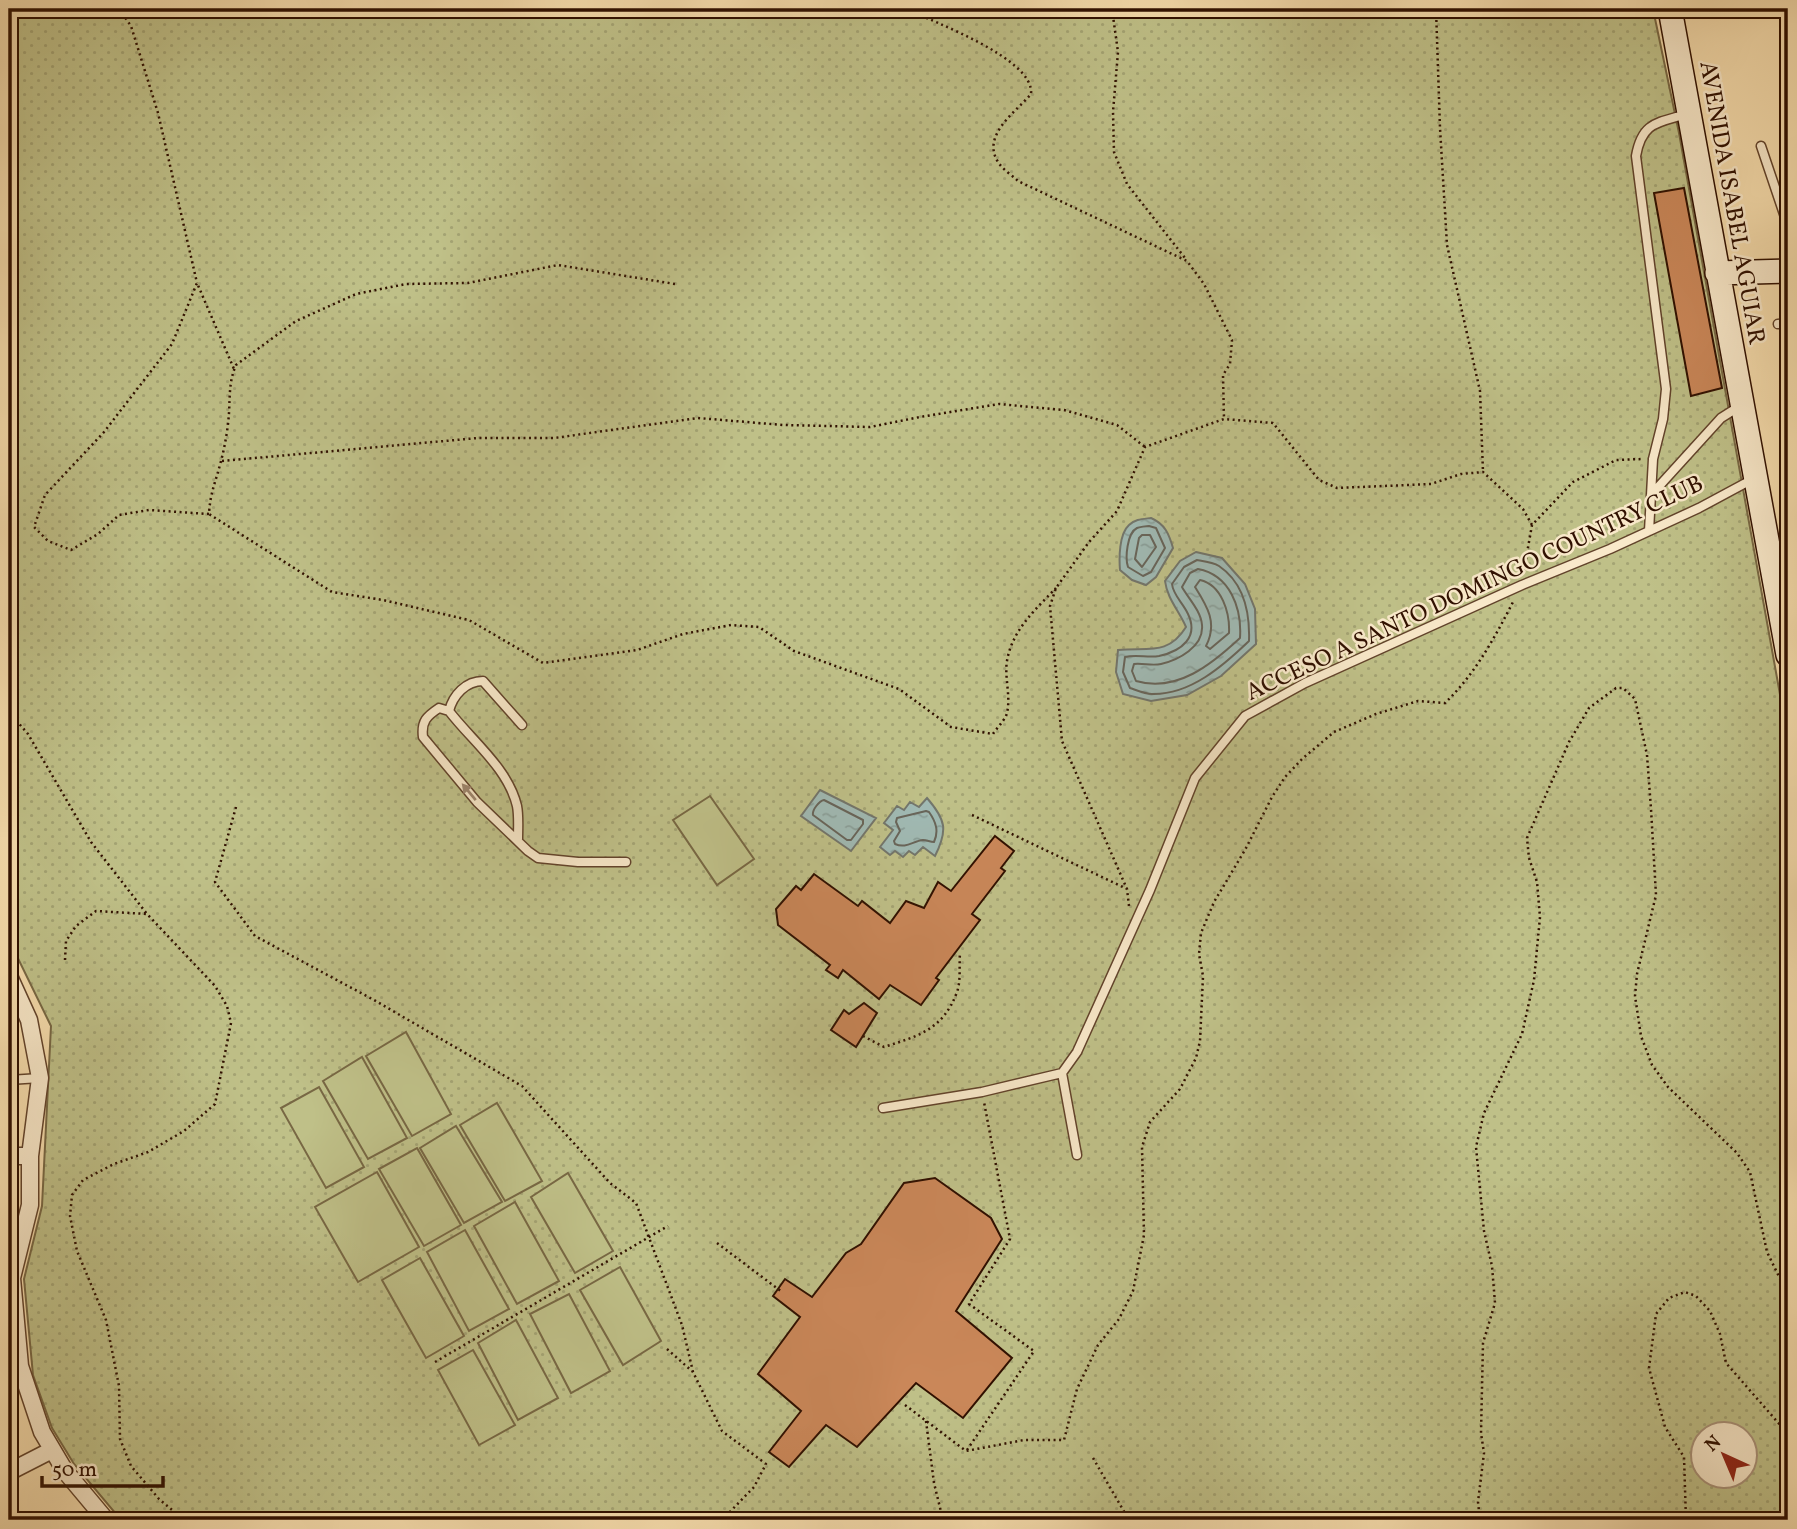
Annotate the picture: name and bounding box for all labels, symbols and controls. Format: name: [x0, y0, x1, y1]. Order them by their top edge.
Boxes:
street label: AVENIDA ISABEL AGUIAR: [1689, 59, 1773, 347]
street label: ACCESO A SANTO DOMINGO COUNTRY CLUB: [1241, 468, 1709, 710]
one-way arrow: [462, 783, 477, 800]
north arrow: [1688, 1420, 1758, 1490]
text: N: [1700, 1430, 1728, 1458]
scale bar: [42, 1445, 163, 1489]
text: 50 m: [52, 1456, 97, 1485]

